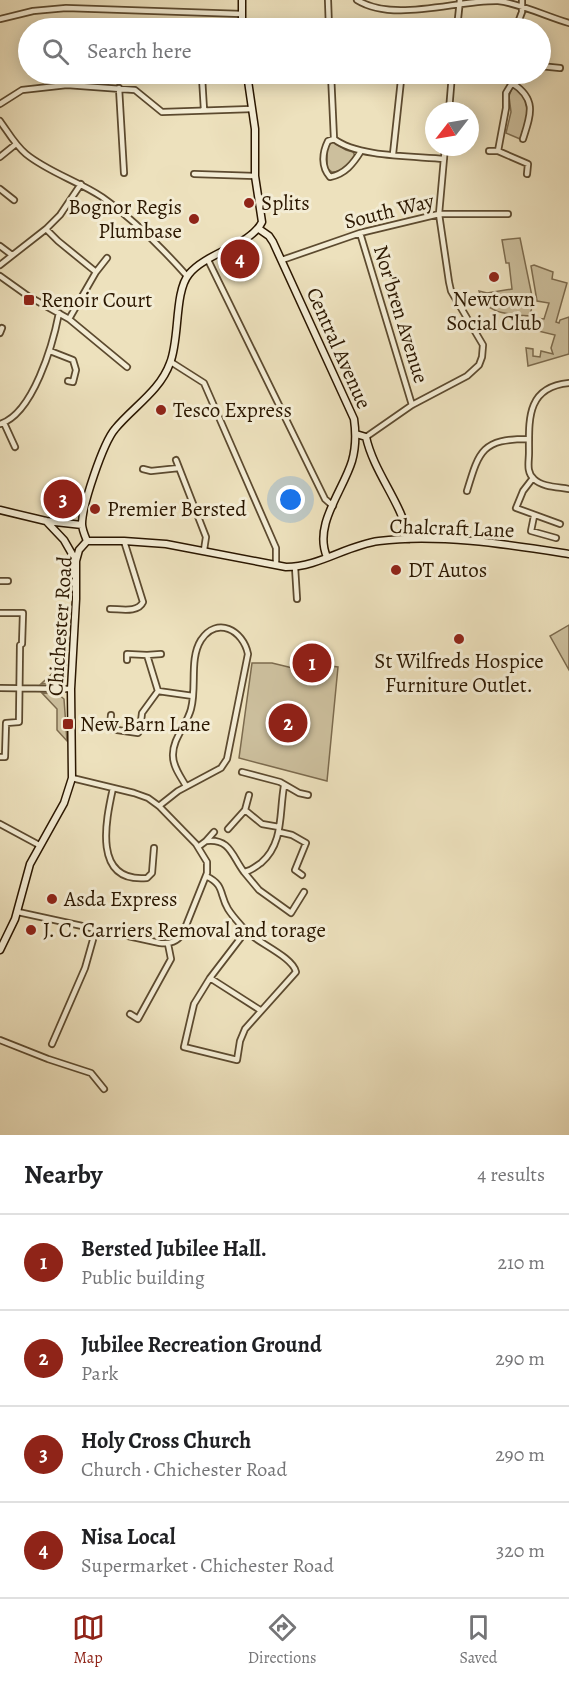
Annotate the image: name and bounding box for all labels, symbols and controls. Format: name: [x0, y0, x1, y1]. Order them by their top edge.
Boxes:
search box: [18, 18, 551, 84]
icon: search: [39, 35, 72, 68]
text: Search here: [87, 36, 192, 66]
north arrow: [425, 102, 479, 156]
street label: South Way: [341, 186, 437, 236]
place label: Splits: [261, 189, 310, 217]
place label: Bognor Regis Plumbase: [68, 193, 182, 245]
marker: Splits: [242, 196, 256, 210]
marker: Bognor Regis Plumbase: [187, 212, 201, 226]
pin: 4: [220, 236, 260, 282]
street label: Nor'bren Avenue: [367, 242, 435, 386]
marker: Newtown Social Club: [487, 270, 501, 284]
street label: Central Avenue: [300, 283, 378, 413]
place label: Newtown Social Club: [446, 285, 542, 337]
place label: Renoir Court: [41, 286, 152, 314]
marker: Renoir Court: [22, 293, 36, 307]
place label: Tesco Express: [173, 396, 292, 424]
marker: Tesco Express: [154, 403, 168, 417]
pin: 3: [44, 476, 82, 522]
your location: [276, 485, 305, 514]
place label: Premier Bersted: [107, 495, 247, 523]
marker: Premier Bersted: [88, 502, 102, 516]
street label: Chalcraft Lane: [389, 512, 515, 544]
street label: Chichester Road: [41, 554, 79, 697]
place label: DT Autos: [408, 556, 487, 584]
marker: DT Autos: [389, 563, 403, 577]
marker: St Wilfreds Hospice Furniture Outlet.: [452, 632, 466, 646]
pin: 1: [292, 640, 332, 686]
place label: St Wilfreds Hospice Furniture Outlet.: [374, 647, 544, 699]
pin: 2: [268, 700, 308, 746]
place label: New Barn Lane: [80, 710, 210, 738]
marker: New Barn Lane: [61, 717, 75, 731]
place label: Asda Express: [63, 885, 178, 913]
marker: Asda Express: [45, 892, 59, 906]
place label: J. C. Carriers Removal and torage: [43, 916, 326, 944]
marker: J. C. Carriers Removal and torage: [24, 923, 38, 937]
text: Nearby: [24, 1157, 103, 1192]
text: 4 results: [477, 1161, 545, 1188]
text: Bersted Jubilee Hall.: [81, 1234, 267, 1264]
text: 1: [40, 1249, 47, 1276]
text: 210 m: [497, 1249, 545, 1276]
text: Public building: [81, 1264, 205, 1291]
text: Jubilee Recreation Ground: [81, 1330, 322, 1360]
text: 2: [39, 1345, 48, 1372]
text: 290 m: [495, 1345, 545, 1372]
text: Park: [81, 1360, 119, 1387]
text: Holy Cross Church: [81, 1426, 251, 1456]
text: 3: [39, 1441, 48, 1468]
text: 290 m: [495, 1441, 545, 1468]
text: Church · Chichester Road: [81, 1456, 287, 1483]
text: Nisa Local: [81, 1522, 175, 1552]
text: 4: [39, 1537, 48, 1564]
text: 320 m: [496, 1537, 545, 1564]
text: Supermarket · Chichester Road: [81, 1552, 334, 1579]
tab: Map: [72, 1611, 105, 1669]
tab: Directions: [248, 1611, 316, 1669]
tab: Saved: [459, 1611, 497, 1669]

